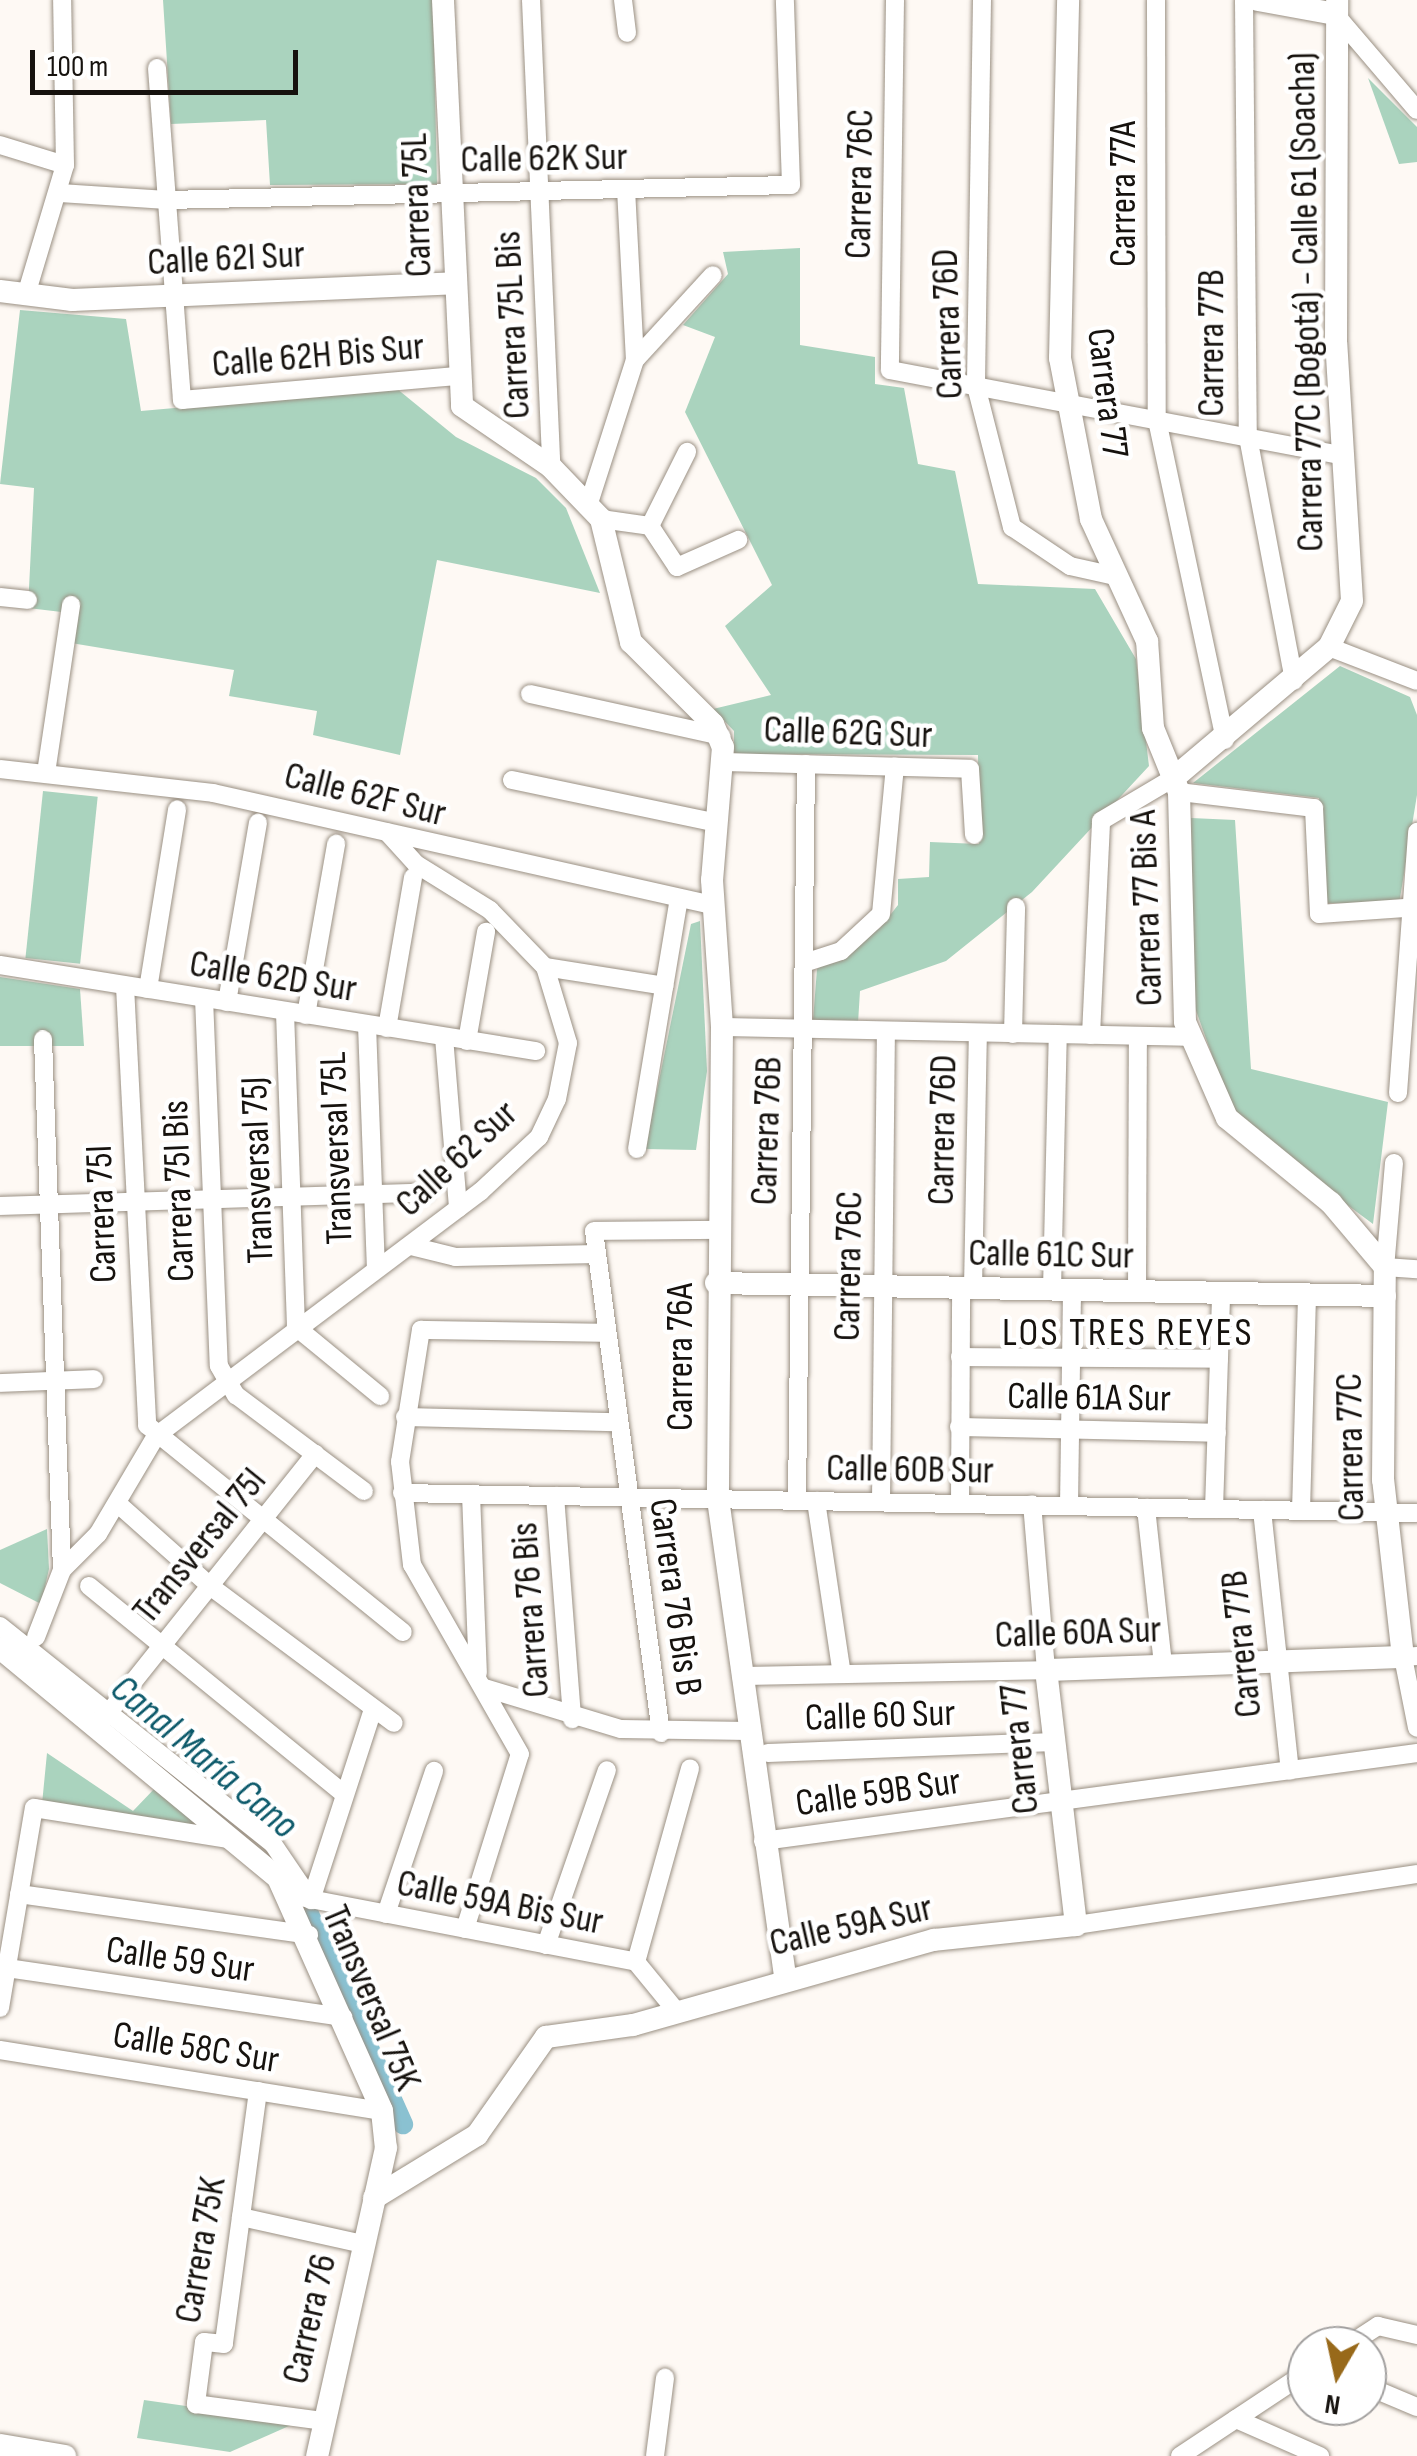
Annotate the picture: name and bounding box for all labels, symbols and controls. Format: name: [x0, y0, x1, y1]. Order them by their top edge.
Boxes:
scale bar: [35, 30, 302, 92]
text: 100 m: [47, 49, 108, 85]
street label: Carrera 77C (Bogotá) - Calle 61 (Soacha): [1280, 52, 1334, 552]
street label: Carrera 76C: [836, 109, 884, 259]
street label: Carrera 77A: [1101, 121, 1147, 267]
street label: Carrera 75L: [392, 132, 442, 278]
street label: Calle 62K Sur: [460, 135, 628, 183]
street label: Carrera 75L Bis: [485, 230, 541, 420]
street label: Calle 62I Sur: [146, 232, 306, 286]
street label: Carrera 76D: [923, 248, 973, 400]
street label: Carrera 77B: [1189, 269, 1235, 417]
street label: Calle 62H Bis Sur: [210, 324, 426, 388]
street label: Carrera 77: [1076, 326, 1138, 460]
street label: Calle 62G Sur: [763, 707, 933, 759]
street label: Calle 62F Sur: [280, 753, 450, 837]
street label: Carrera 77 Bis A: [1121, 809, 1173, 1007]
street label: Calle 62D Sur: [186, 941, 360, 1013]
street label: Transversal 75L: [311, 1051, 363, 1245]
street label: Carrera 76D: [919, 1054, 967, 1206]
street label: Carrera 76B: [742, 1056, 792, 1206]
street label: Transversal 75J: [232, 1076, 284, 1264]
street label: Calle 62 Sur: [387, 1091, 527, 1227]
street label: Carrera 75I Bis: [153, 1099, 205, 1283]
street label: Carrera 75I: [77, 1144, 127, 1284]
street label: Carrera 76C: [825, 1191, 873, 1341]
street label: Calle 61C Sur: [968, 1231, 1134, 1279]
street label: Carrera 76A: [658, 1283, 704, 1431]
district label: LOS TRES REYES: [1002, 1309, 1254, 1357]
street label: Carrera 77C: [1327, 1372, 1375, 1522]
street label: Calle 61A Sur: [1007, 1374, 1171, 1422]
street label: Calle 60B Sur: [826, 1446, 994, 1494]
street label: Transversal 75I: [124, 1459, 276, 1633]
street label: Carrera 76 Bis B: [639, 1496, 711, 1698]
street label: Carrera 76 Bis: [502, 1521, 560, 1699]
street label: Carrera 77B: [1212, 1568, 1272, 1720]
street label: Calle 60A Sur: [994, 1607, 1162, 1659]
water label: Canal María Cano: [101, 1665, 307, 1849]
street label: Carrera 77: [991, 1682, 1049, 1816]
street label: Calle 60 Sur: [804, 1691, 956, 1741]
street label: Calle 59B Sur: [793, 1759, 963, 1827]
street label: Calle 59A Bis Sur: [393, 1861, 607, 1945]
street label: Calle 59A Sur: [765, 1885, 937, 1967]
street label: Transversal 75K: [312, 1899, 430, 2097]
street label: Calle 59 Sur: [103, 1927, 257, 1993]
street label: Calle 58C Sur: [110, 2012, 282, 2084]
street label: Carrera 75K: [166, 2173, 236, 2327]
street label: Carrera 76: [273, 2250, 347, 2388]
north arrow: [1287, 2326, 1387, 2426]
text: N: [1323, 2387, 1343, 2422]

